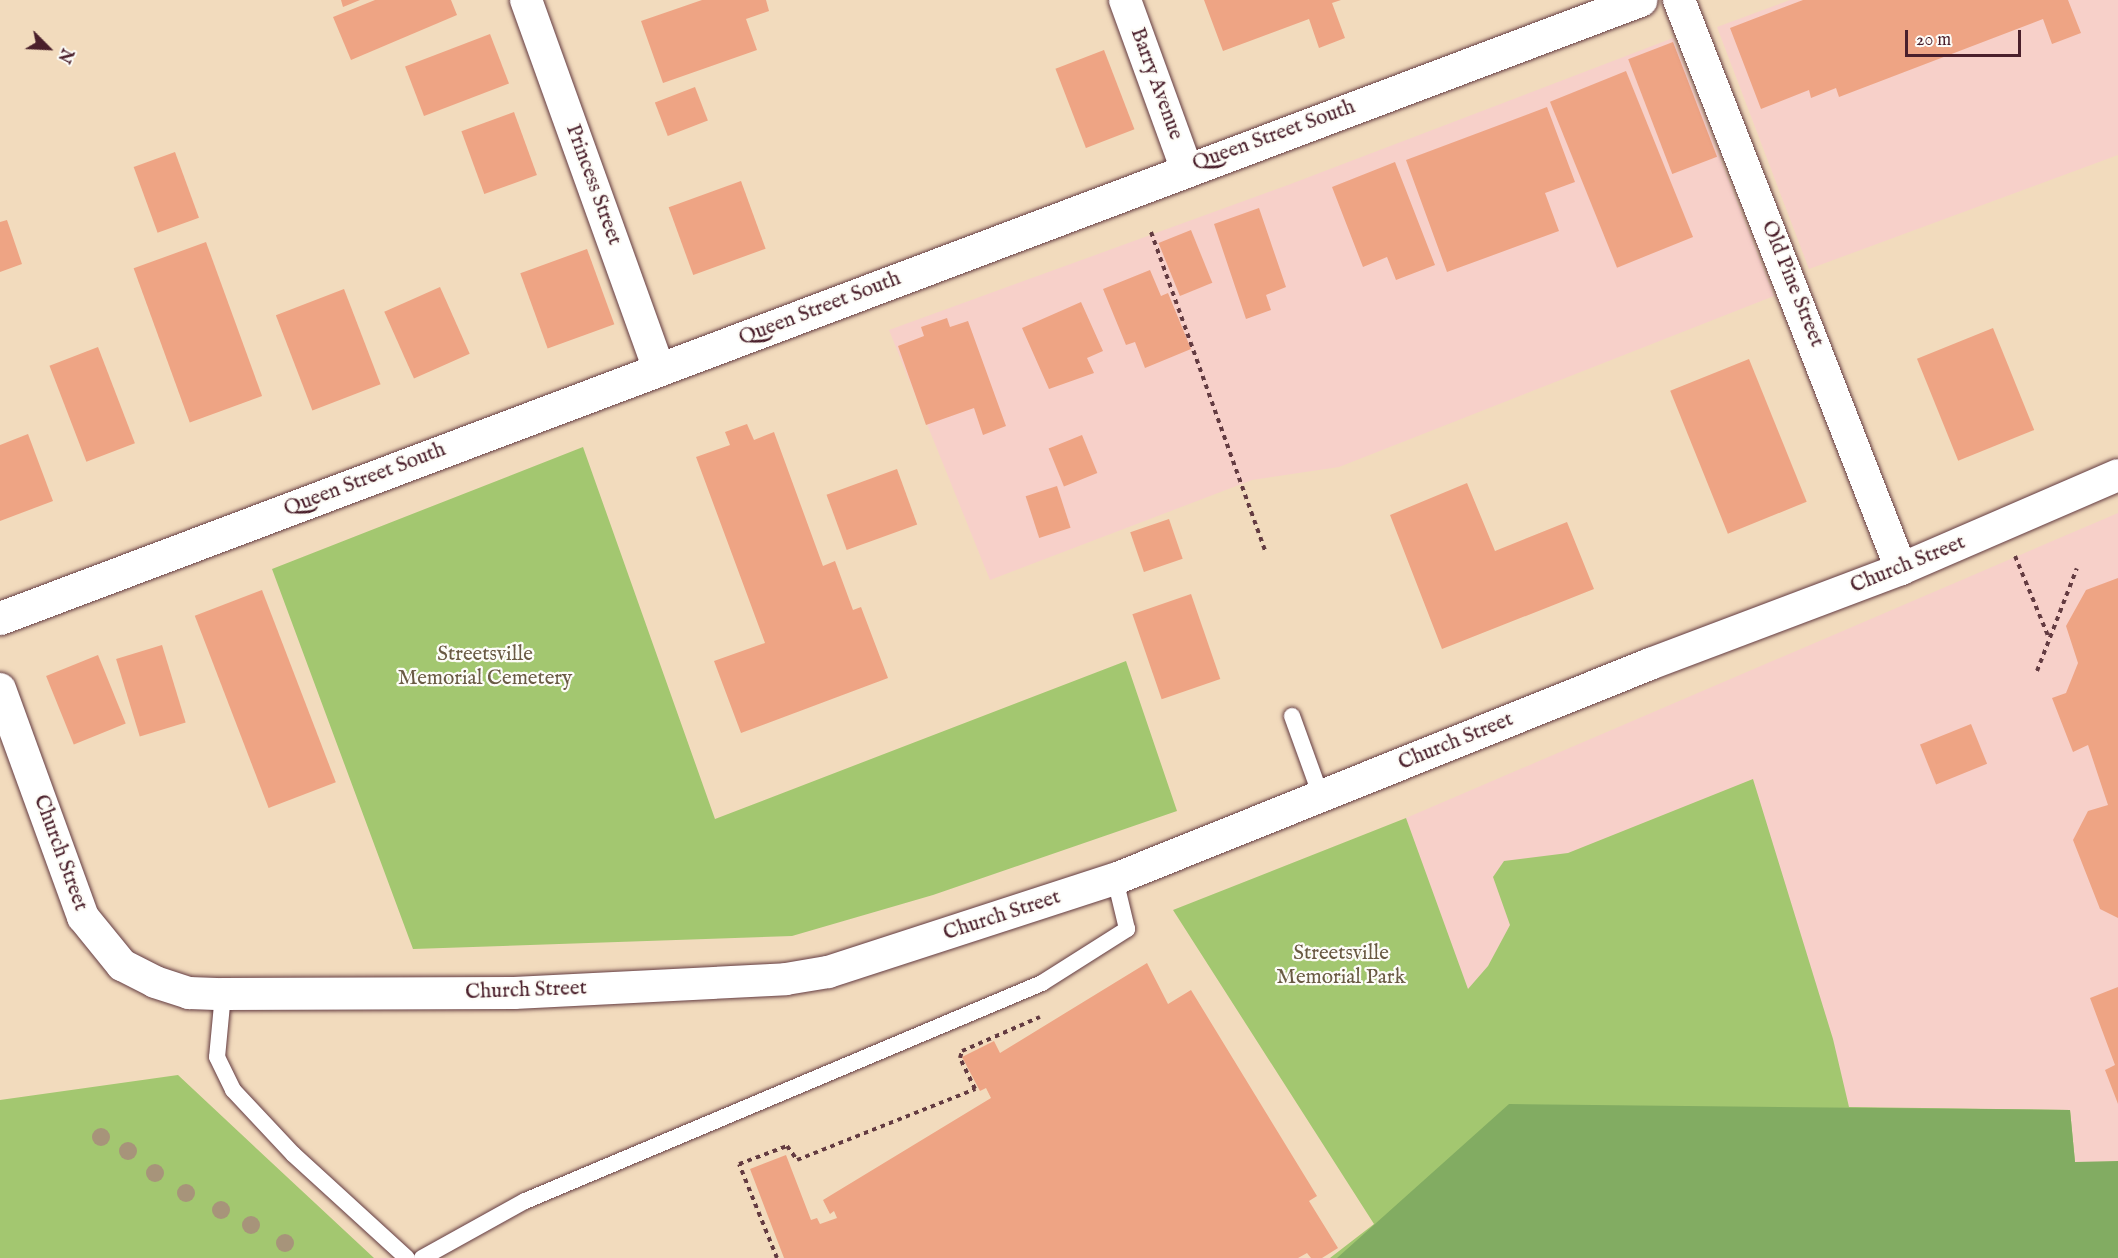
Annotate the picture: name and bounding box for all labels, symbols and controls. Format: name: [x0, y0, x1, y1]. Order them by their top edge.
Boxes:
north arrow: [18, 18, 78, 78]
scale bar: [1908, 18, 2024, 56]
street label: Barry Avenue: [1124, 24, 1188, 144]
text: 20 m: [1916, 29, 1951, 52]
text: N: [52, 45, 76, 66]
street label: Queen Street South: [1189, 95, 1359, 177]
street label: Princess Street: [559, 121, 627, 249]
street label: Old Pine Street: [1755, 217, 1829, 351]
street label: Queen Street South: [736, 267, 904, 351]
street label: Queen Street South: [281, 438, 449, 522]
street label: Church Street: [1847, 531, 1969, 599]
park label: Streetsville Memorial Cemetery: [398, 642, 572, 692]
street label: Church Street: [1395, 708, 1517, 776]
street label: Church Street: [27, 792, 93, 914]
street label: Church Street: [940, 885, 1064, 947]
park label: Streetsville Memorial Park: [1276, 941, 1406, 991]
street label: Church Street: [465, 976, 587, 1006]

